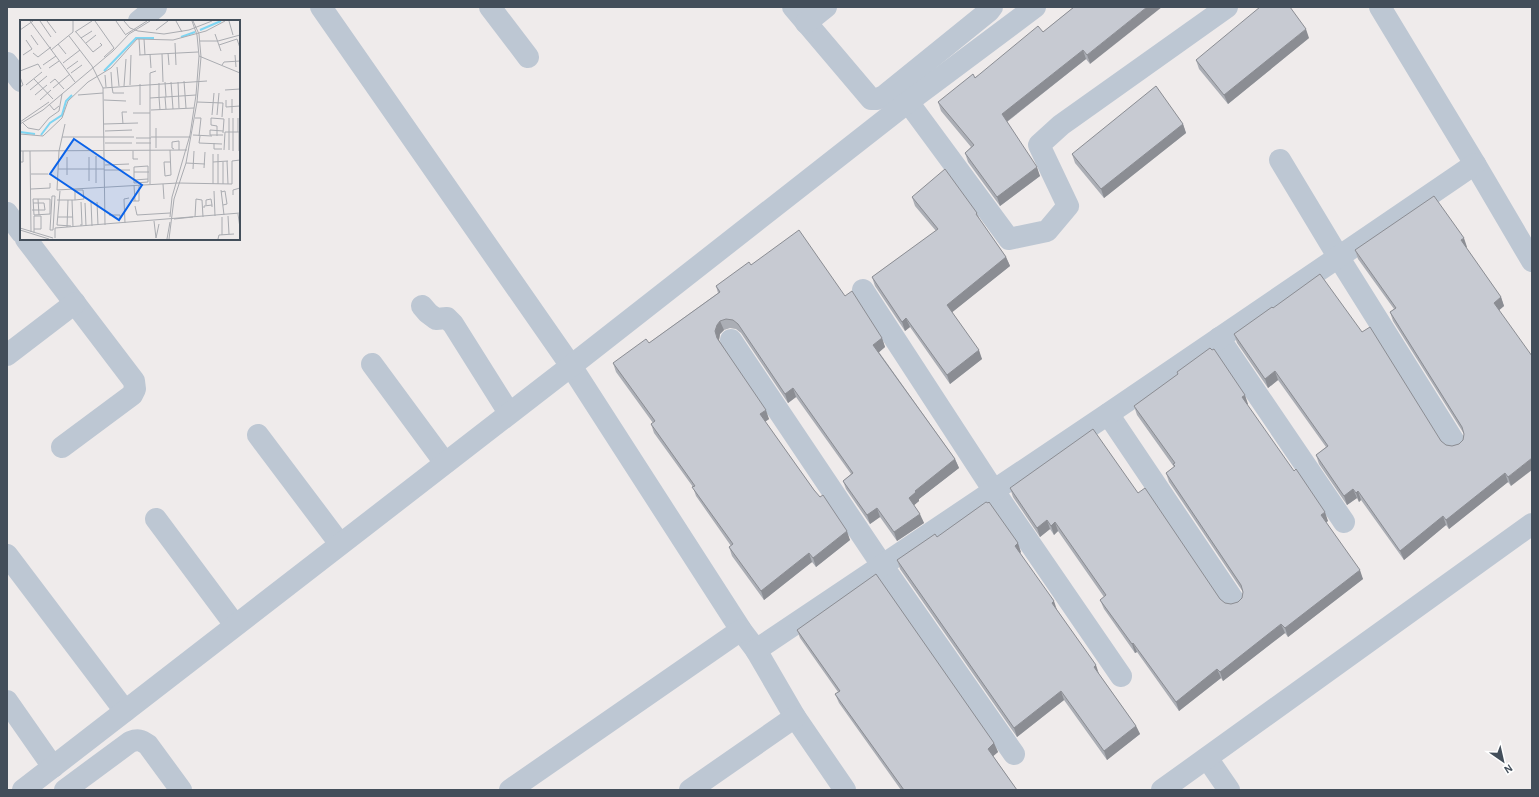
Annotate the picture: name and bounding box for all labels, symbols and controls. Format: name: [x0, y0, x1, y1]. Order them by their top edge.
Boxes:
inset map: [20, 20, 240, 240]
north arrow: [1483, 741, 1523, 781]
text: N: [1502, 762, 1515, 776]

